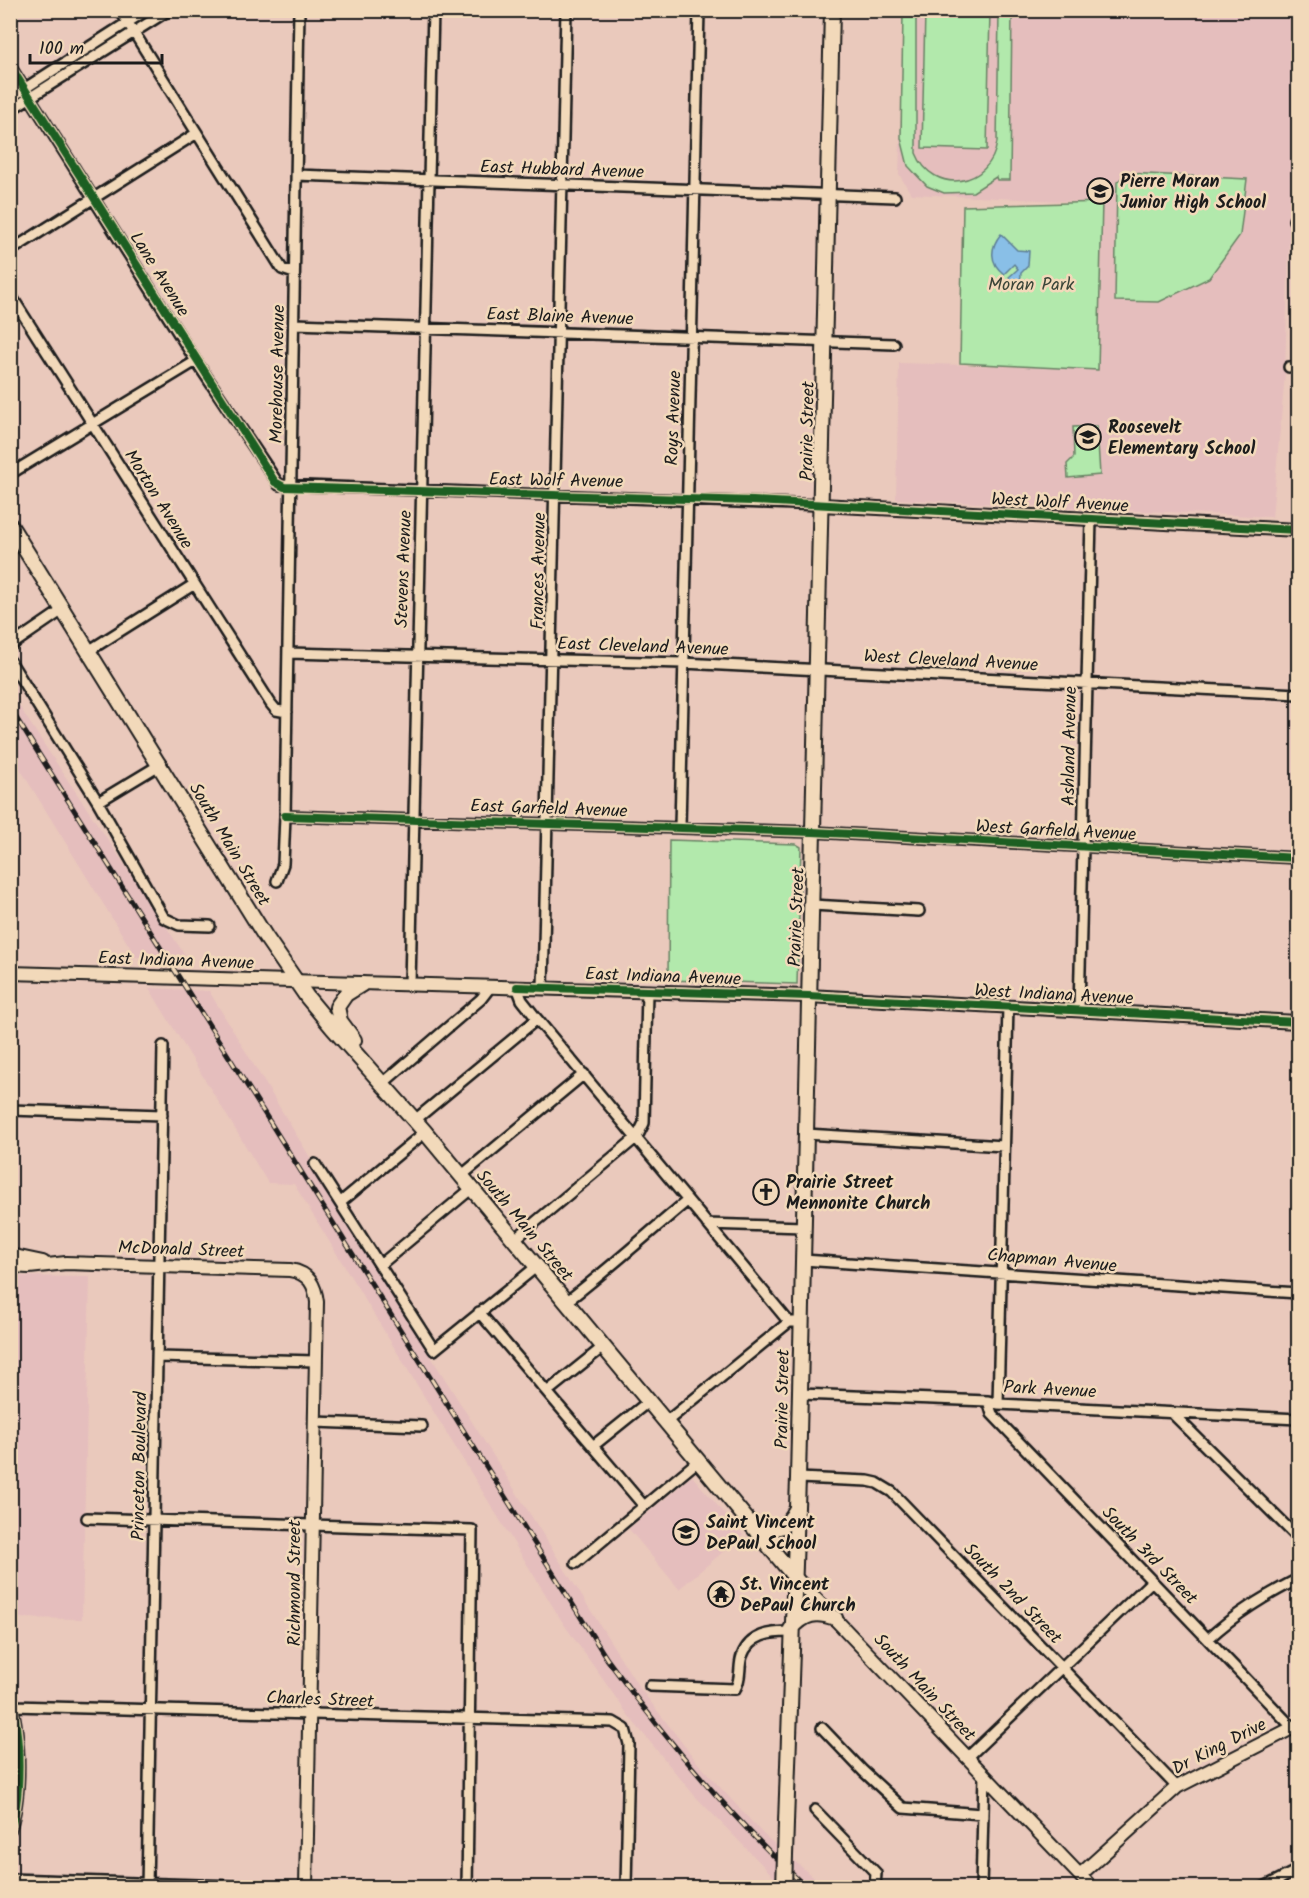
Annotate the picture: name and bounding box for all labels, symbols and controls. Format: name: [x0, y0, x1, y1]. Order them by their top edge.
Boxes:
scale bar: [30, 27, 162, 65]
text: 100 m: [39, 35, 84, 64]
street label: East Hubbard Avenue: [479, 153, 644, 188]
place label: Pierre Moran Junior High School: [1120, 168, 1266, 218]
school or university icon: Pierre Moran Junior High School: [1085, 176, 1115, 206]
street label: Lane Avenue: [121, 226, 197, 323]
park label: Moran Park: [988, 271, 1075, 300]
street label: East Blaine Avenue: [486, 300, 634, 335]
street label: Morehouse Avenue: [263, 304, 294, 444]
street label: Roys Avenue: [658, 370, 691, 466]
street label: Prairie Street: [793, 380, 824, 481]
place label: Roosevelt Elementary School: [1108, 414, 1255, 464]
school or university icon: Roosevelt Elementary School: [1073, 422, 1103, 452]
street label: Morton Avenue: [115, 444, 200, 555]
street label: East Wolf Avenue: [489, 466, 623, 497]
street label: West Wolf Avenue: [990, 485, 1129, 522]
street label: Stevens Avenue: [388, 510, 421, 628]
street label: Frances Avenue: [524, 512, 555, 630]
street label: East Cleveland Avenue: [557, 630, 729, 665]
street label: West Cleveland Avenue: [863, 642, 1039, 681]
street label: Ashland Avenue: [1055, 686, 1086, 806]
street label: South Main Street: [180, 777, 278, 913]
street label: East Garfield Avenue: [470, 792, 628, 827]
street label: West Garfield Avenue: [975, 813, 1137, 850]
street label: Prairie Street: [781, 866, 814, 967]
street label: East Indiana Avenue: [98, 944, 254, 979]
street label: East Indiana Avenue: [585, 960, 741, 995]
street label: West Indiana Avenue: [974, 977, 1134, 1014]
street label: South Main Street: [468, 1163, 580, 1290]
place label: Prairie Street Mennonite Church: [786, 1169, 930, 1219]
church icon: Prairie Street Mennonite Church: [751, 1177, 781, 1207]
street label: McDonald Street: [117, 1234, 246, 1267]
street label: Chapman Avenue: [986, 1241, 1118, 1282]
street label: Prairie Street: [768, 1348, 799, 1449]
street label: Park Avenue: [1003, 1374, 1097, 1407]
street label: Princeton Boulevard: [125, 1390, 156, 1541]
street label: South 3rd Street: [1094, 1500, 1205, 1613]
place label: Saint Vincent DePaul School: [706, 1509, 817, 1559]
school or university icon: Saint Vincent DePaul School: [671, 1517, 701, 1547]
street label: Richmond Street: [281, 1519, 310, 1646]
street label: South 2nd Street: [956, 1536, 1069, 1652]
place label: St. Vincent DePaul Church: [740, 1571, 856, 1621]
temple icon: St. Vincent DePaul Church: [706, 1579, 736, 1609]
street label: South Main Street: [866, 1627, 983, 1750]
street label: Charles Street: [266, 1684, 375, 1717]
street label: Dr King Drive: [1167, 1711, 1272, 1784]

